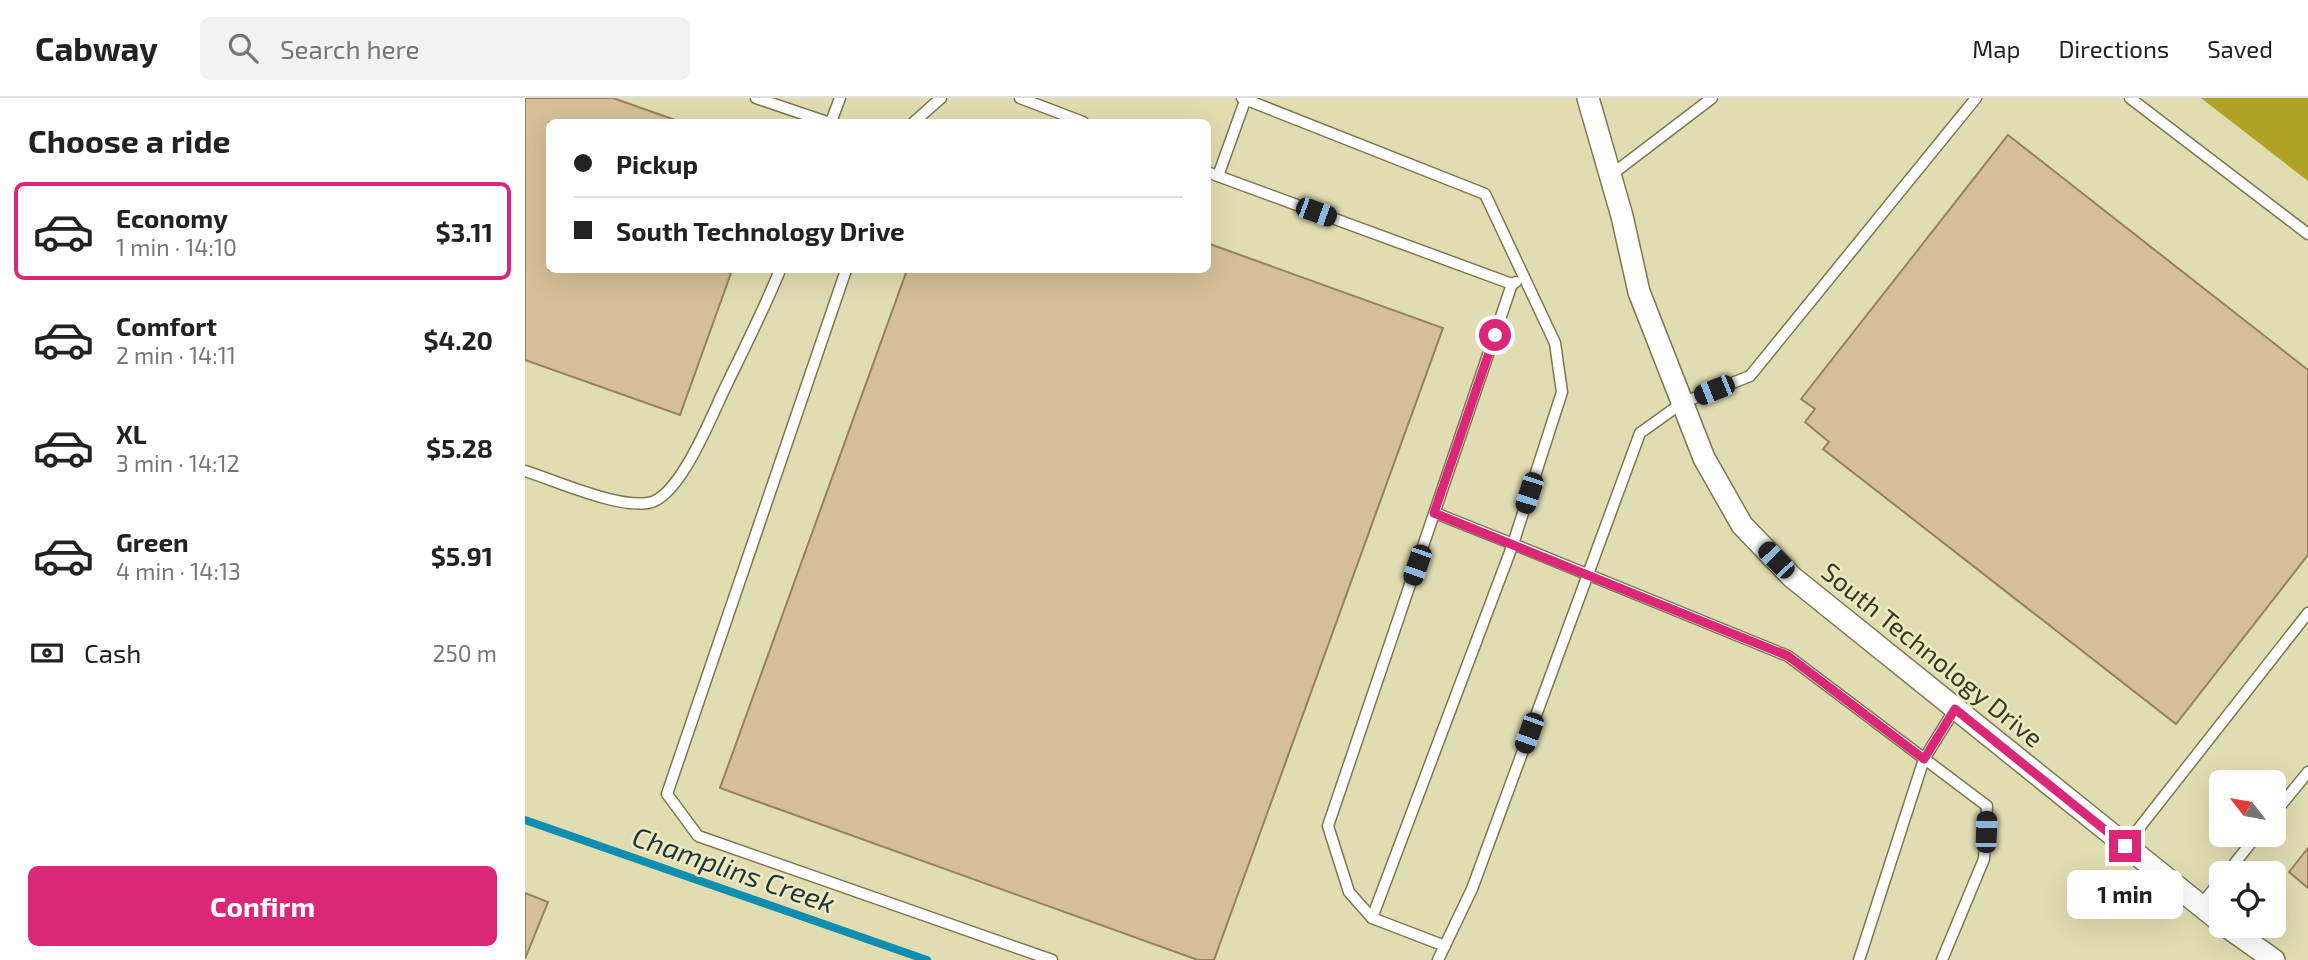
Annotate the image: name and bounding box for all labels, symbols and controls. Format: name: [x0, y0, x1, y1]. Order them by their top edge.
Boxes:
search box: [200, 17, 690, 80]
text: Cabway: [35, 28, 158, 68]
icon: search: [224, 29, 262, 67]
text: Search here: [280, 33, 420, 64]
text: Map: [1972, 34, 2020, 63]
text: Directions: [2058, 34, 2169, 63]
text: Saved: [2207, 34, 2273, 63]
text: Choose a ride: [28, 121, 231, 159]
text: Pickup: [616, 148, 698, 179]
car: [1293, 195, 1340, 229]
icon: car: [32, 200, 95, 263]
text: Economy: [116, 202, 228, 233]
text: South Technology Drive: [616, 215, 905, 246]
text: $3.11: [436, 216, 493, 247]
text: 1 min · 14:10: [116, 233, 237, 261]
icon: car: [32, 308, 95, 371]
text: Comfort: [116, 310, 217, 341]
route start: [1479, 319, 1511, 351]
text: $4.20: [424, 324, 493, 355]
text: 2 min · 14:11: [116, 341, 236, 369]
car: [1691, 372, 1738, 408]
icon: car: [32, 416, 95, 479]
text: XL: [116, 418, 147, 449]
text: $5.28: [426, 432, 493, 463]
text: 3 min · 14:12: [116, 449, 240, 477]
car: [1513, 470, 1546, 516]
icon: car: [32, 524, 95, 587]
text: Green: [116, 526, 189, 557]
car: [1754, 538, 1799, 582]
text: $5.91: [431, 540, 493, 571]
car: [1401, 542, 1434, 588]
street label: South Technology Drive: [1816, 555, 2050, 753]
text: 4 min · 14:13: [116, 557, 241, 585]
icon: cash: [28, 634, 66, 672]
text: Cash: [84, 637, 141, 668]
text: 250 m: [433, 639, 497, 667]
car: [1512, 710, 1547, 756]
north arrow: [2209, 770, 2285, 847]
map controls: [2209, 770, 2286, 938]
car: [1975, 811, 1998, 853]
water label: Champlins Creek: [628, 818, 840, 920]
route end: [2109, 830, 2141, 862]
button: locate: [2209, 861, 2286, 938]
button: Confirm: [28, 866, 497, 946]
callout: 1 min: [2067, 870, 2183, 920]
text: 1 min: [2097, 880, 2153, 908]

